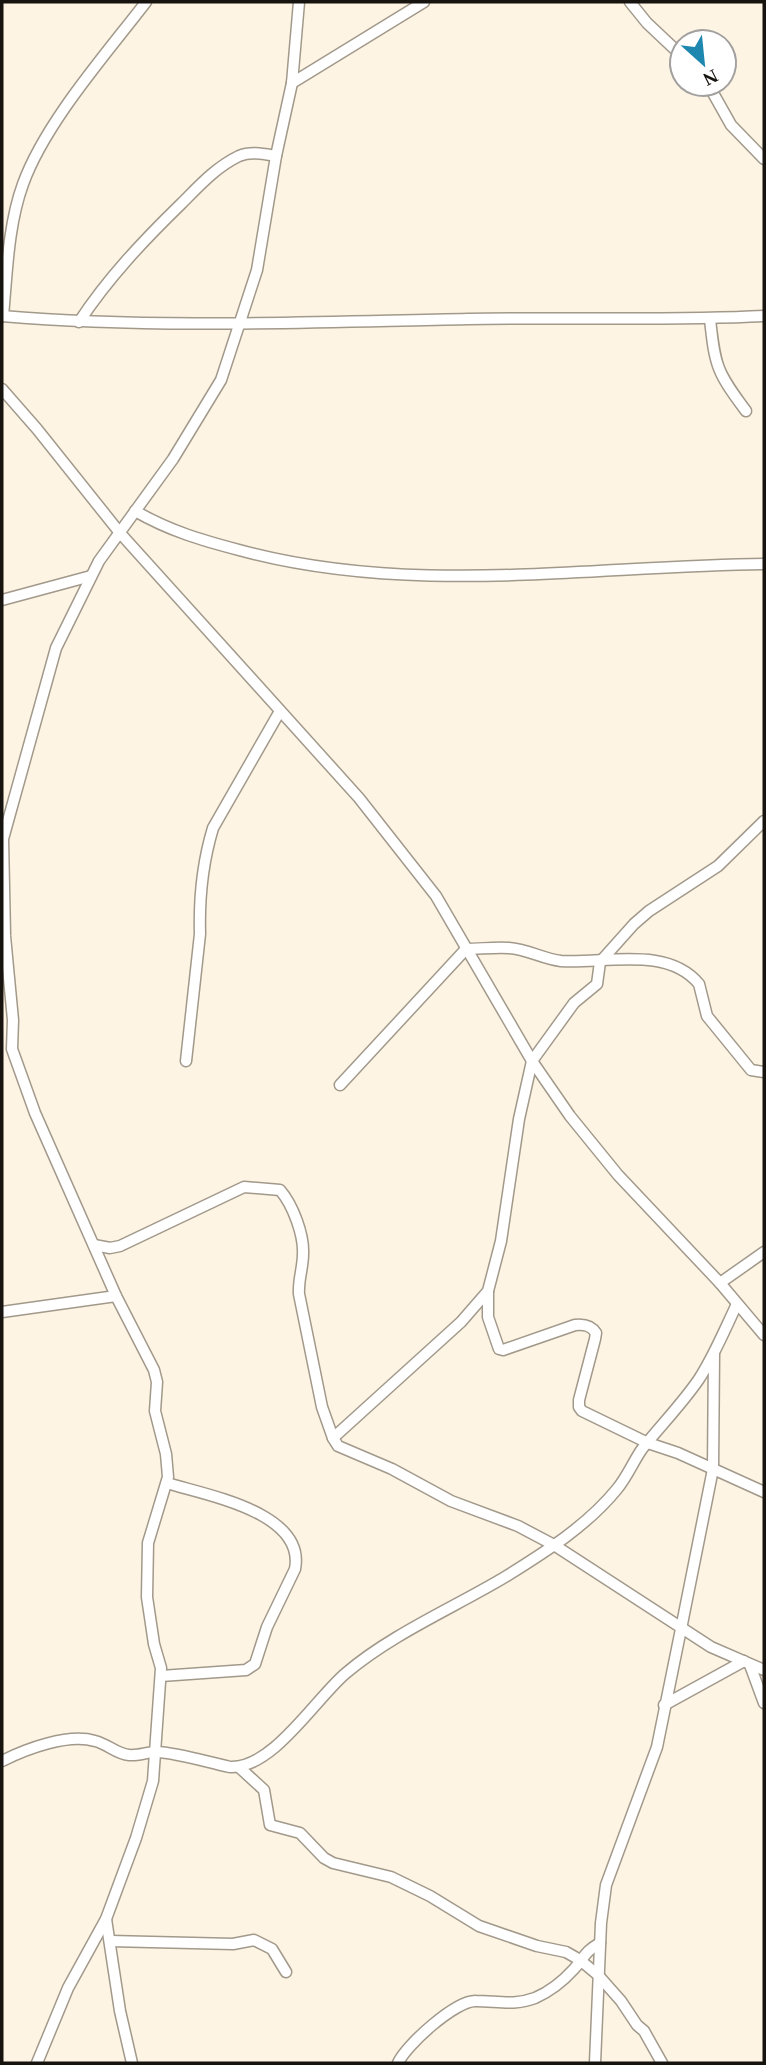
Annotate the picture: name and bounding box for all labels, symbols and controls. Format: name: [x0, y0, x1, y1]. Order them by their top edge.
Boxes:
north arrow: [668, 28, 738, 98]
text: N: [699, 65, 721, 90]

